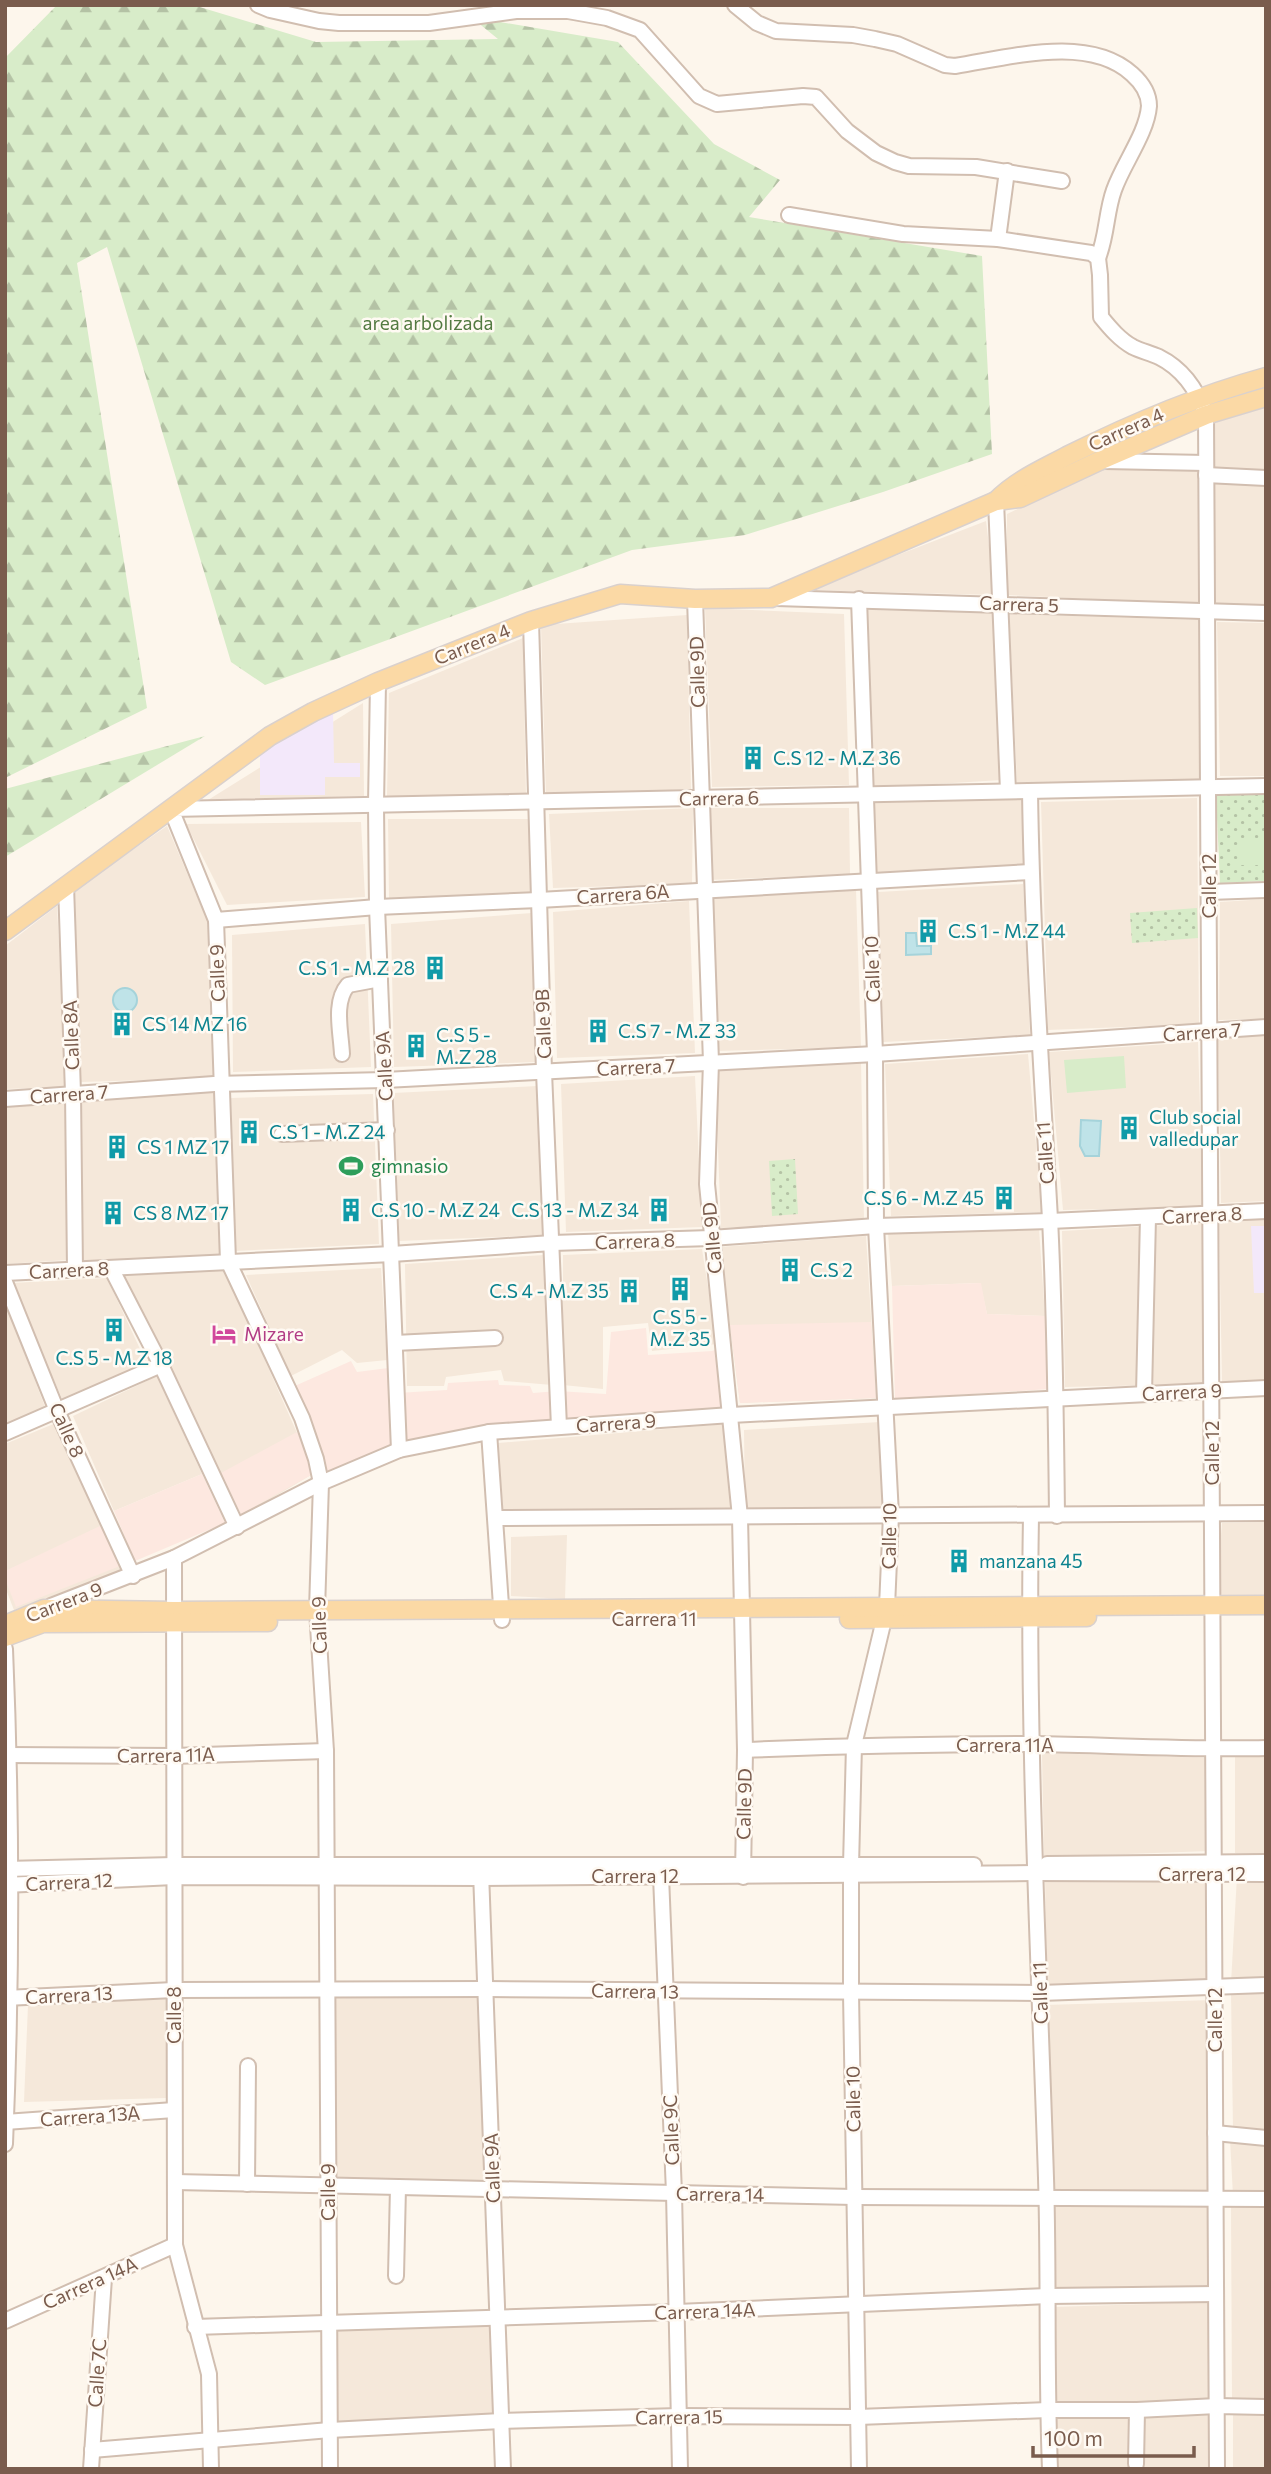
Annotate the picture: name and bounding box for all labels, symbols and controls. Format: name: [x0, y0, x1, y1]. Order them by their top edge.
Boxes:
park label: area arbolizada: [363, 311, 493, 334]
street label: Carrera 4: [1084, 402, 1167, 455]
street label: Carrera 5: [979, 591, 1059, 616]
street label: Carrera 4: [430, 618, 513, 669]
street label: Calle 9D: [684, 636, 709, 708]
building icon: C.S 12 - M.Z 36: [739, 744, 767, 772]
place label: C.S 12 - M.Z 36: [773, 746, 901, 769]
street label: Carrera 6: [679, 785, 759, 810]
street label: Calle 12: [1197, 854, 1220, 918]
street label: Carrera 6A: [576, 879, 670, 908]
building icon: C.S 1 - M.Z 44: [914, 917, 942, 945]
place label: C.S 1 - M.Z 44: [948, 919, 1066, 942]
street label: Calle 10: [859, 935, 884, 1003]
street label: Calle 9: [204, 944, 229, 1002]
building icon: C.S 1 - M.Z 28: [421, 954, 449, 982]
place label: C.S 1 - M.Z 28: [298, 956, 415, 979]
street label: Calle 9B: [530, 989, 555, 1059]
street label: Calle 8A: [58, 999, 83, 1071]
building icon: CS 14 MZ 16: [108, 1010, 136, 1038]
place label: CS 14 MZ 16: [142, 1012, 247, 1035]
building icon: C.S 7 - M.Z 33: [584, 1017, 612, 1045]
street label: Carrera 7: [1162, 1017, 1242, 1046]
place label: C.S 7 - M.Z 33: [618, 1019, 736, 1042]
place label: C.S 5 - M.Z 28: [436, 1023, 497, 1068]
street label: Calle 9A: [370, 1030, 397, 1102]
building icon: C.S 5 - M.Z 28: [402, 1032, 430, 1060]
street label: Carrera 7: [596, 1053, 676, 1080]
street label: Carrera 7: [29, 1079, 109, 1108]
place label: Club social valledupar: [1149, 1105, 1241, 1150]
building icon: Club social valledupar: [1115, 1114, 1143, 1142]
building icon: C.S 1 - M.Z 24: [235, 1118, 263, 1146]
place label: C.S 1 - M.Z 24: [269, 1120, 385, 1143]
street label: Calle 11: [1031, 1121, 1058, 1185]
building icon: CS 1 MZ 17: [103, 1133, 131, 1161]
place label: CS 1 MZ 17: [137, 1135, 229, 1158]
sports icon: gimnasio: [337, 1152, 365, 1180]
place label: gimnasio: [371, 1154, 448, 1177]
building icon: C.S 6 - M.Z 45: [990, 1184, 1018, 1212]
place label: C.S 6 - M.Z 45: [863, 1186, 984, 1209]
building icon: C.S 10 - M.Z 24: [337, 1196, 365, 1224]
building icon: C.S 13 - M.Z 34: [645, 1196, 673, 1224]
place label: C.S 10 - M.Z 24: [371, 1198, 500, 1221]
place label: C.S 13 - M.Z 34: [511, 1198, 639, 1221]
building icon: CS 8 MZ 17: [99, 1199, 127, 1227]
place label: CS 8 MZ 17: [133, 1201, 229, 1224]
street label: Calle 9D: [697, 1201, 726, 1275]
street label: Carrera 8: [1161, 1201, 1243, 1228]
street label: Carrera 8: [594, 1228, 676, 1253]
street label: Carrera 8: [28, 1256, 110, 1283]
building icon: C.S 2: [776, 1256, 804, 1284]
place label: C.S 2: [810, 1258, 853, 1281]
building icon: C.S 5 - M.Z 35: [666, 1275, 694, 1303]
building icon: C.S 4 - M.Z 35: [615, 1277, 643, 1305]
place label: C.S 4 - M.Z 35: [489, 1279, 609, 1302]
place label: C.S 5 - M.Z 35: [650, 1305, 710, 1350]
building icon: C.S 5 - M.Z 18: [100, 1316, 128, 1344]
hotel icon: Mizare: [210, 1320, 238, 1348]
place label: Mizare: [244, 1322, 304, 1345]
place label: C.S 5 - M.Z 18: [55, 1346, 173, 1369]
street label: Carrera 9: [1141, 1378, 1223, 1405]
street label: Calle 8: [45, 1399, 90, 1461]
street label: Carrera 9: [575, 1408, 657, 1437]
street label: Calle 12: [1200, 1421, 1223, 1485]
street label: Calle 10: [876, 1502, 901, 1570]
building icon: manzana 45: [945, 1547, 973, 1575]
place label: manzana 45: [979, 1549, 1083, 1572]
street label: Carrera 9: [22, 1576, 105, 1627]
street label: Calle 9: [306, 1596, 331, 1654]
street label: Carrera 11: [611, 1607, 697, 1630]
street label: Carrera 11A: [956, 1733, 1054, 1756]
street label: Carrera 11A: [117, 1742, 215, 1767]
street label: Calle 9D: [731, 1768, 756, 1840]
street label: Carrera 12: [1158, 1862, 1246, 1885]
street label: Carrera 12: [591, 1864, 679, 1887]
street label: Carrera 12: [25, 1868, 113, 1895]
street label: Calle 11: [1027, 1961, 1052, 2025]
street label: Carrera 13: [591, 1978, 679, 2003]
street label: Carrera 13: [25, 1981, 113, 2008]
street label: Calle 8: [162, 1986, 185, 2044]
street label: Calle 12: [1203, 1988, 1226, 2052]
street label: Calle 10: [840, 2065, 865, 2133]
street label: Calle 9C: [658, 2094, 683, 2166]
street label: Carrera 13A: [39, 2101, 141, 2130]
street label: Calle 9A: [479, 2132, 504, 2204]
street label: Calle 9: [316, 2163, 339, 2221]
street label: Carrera 14: [676, 2181, 764, 2206]
street label: Carrera 14A: [39, 2251, 141, 2314]
street label: Carrera 14A: [654, 2297, 756, 2324]
street label: Calle 7C: [83, 2338, 110, 2408]
street label: Carrera 15: [635, 2404, 723, 2429]
scale bar: [1033, 2414, 1194, 2458]
text: 100 m: [1044, 2425, 1103, 2450]

